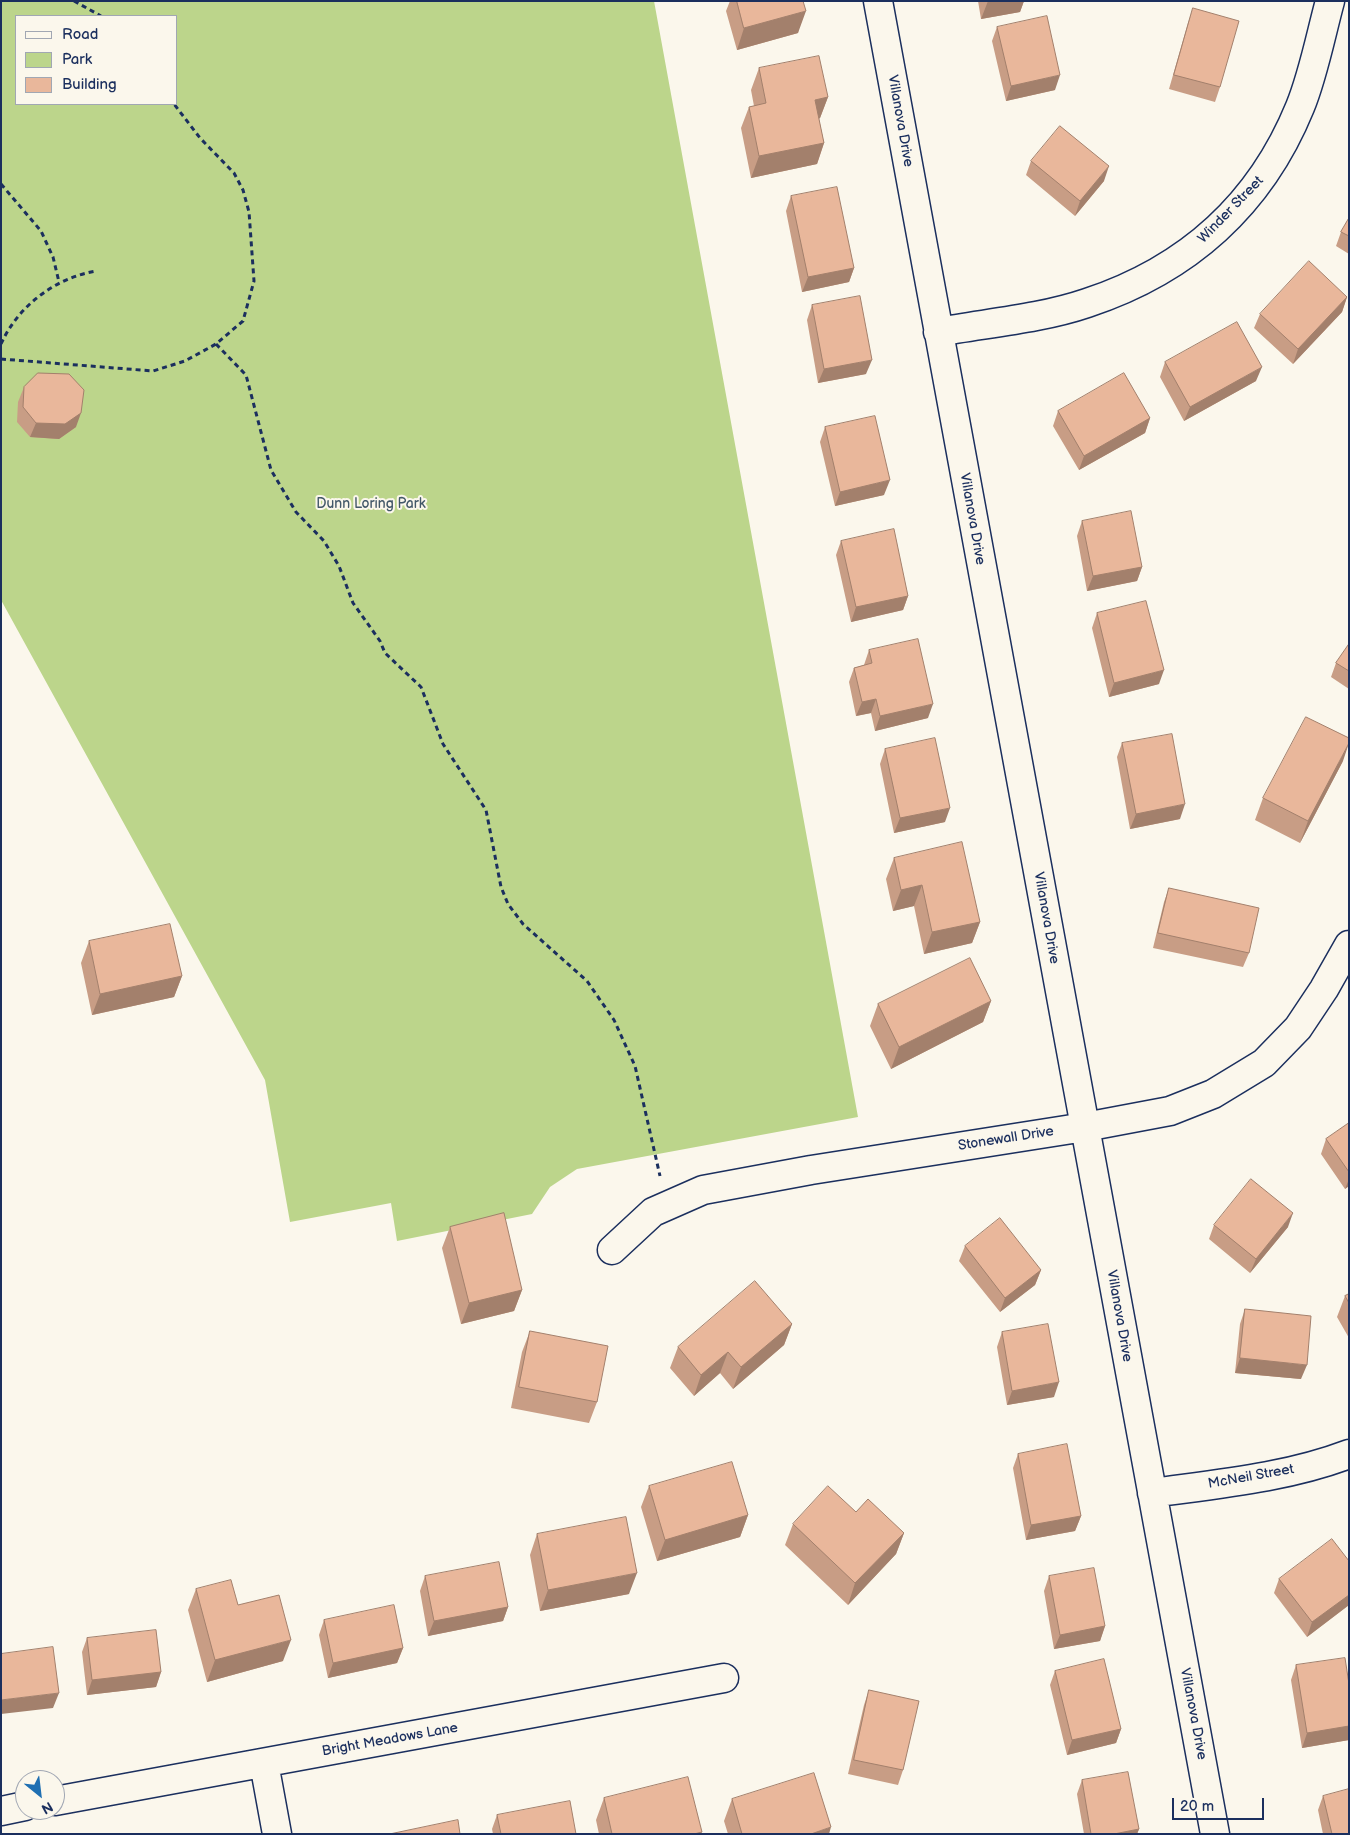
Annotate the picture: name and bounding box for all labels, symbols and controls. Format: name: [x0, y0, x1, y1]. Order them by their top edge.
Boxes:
legend: [15, 15, 178, 105]
text: Road: [62, 25, 98, 44]
text: Park: [62, 50, 92, 69]
street label: Villanova Drive: [884, 74, 916, 168]
text: Building: [62, 75, 117, 94]
street label: Winder Street: [1195, 173, 1267, 247]
street label: Villanova Drive: [956, 472, 988, 566]
park label: Dunn Loring Park: [316, 496, 426, 512]
street label: Villanova Drive: [1030, 871, 1062, 965]
street label: Stonewall Drive: [957, 1123, 1055, 1155]
street label: Villanova Drive: [1103, 1269, 1135, 1363]
street label: McNeil Street: [1207, 1461, 1295, 1493]
street label: Villanova Drive: [1176, 1667, 1210, 1761]
street label: Bright Meadows Lane: [321, 1720, 459, 1760]
north arrow: [15, 1770, 65, 1820]
scale bar: [1175, 1788, 1268, 1820]
text: 20 m: [1180, 1797, 1214, 1816]
text: N: [38, 1798, 56, 1818]

